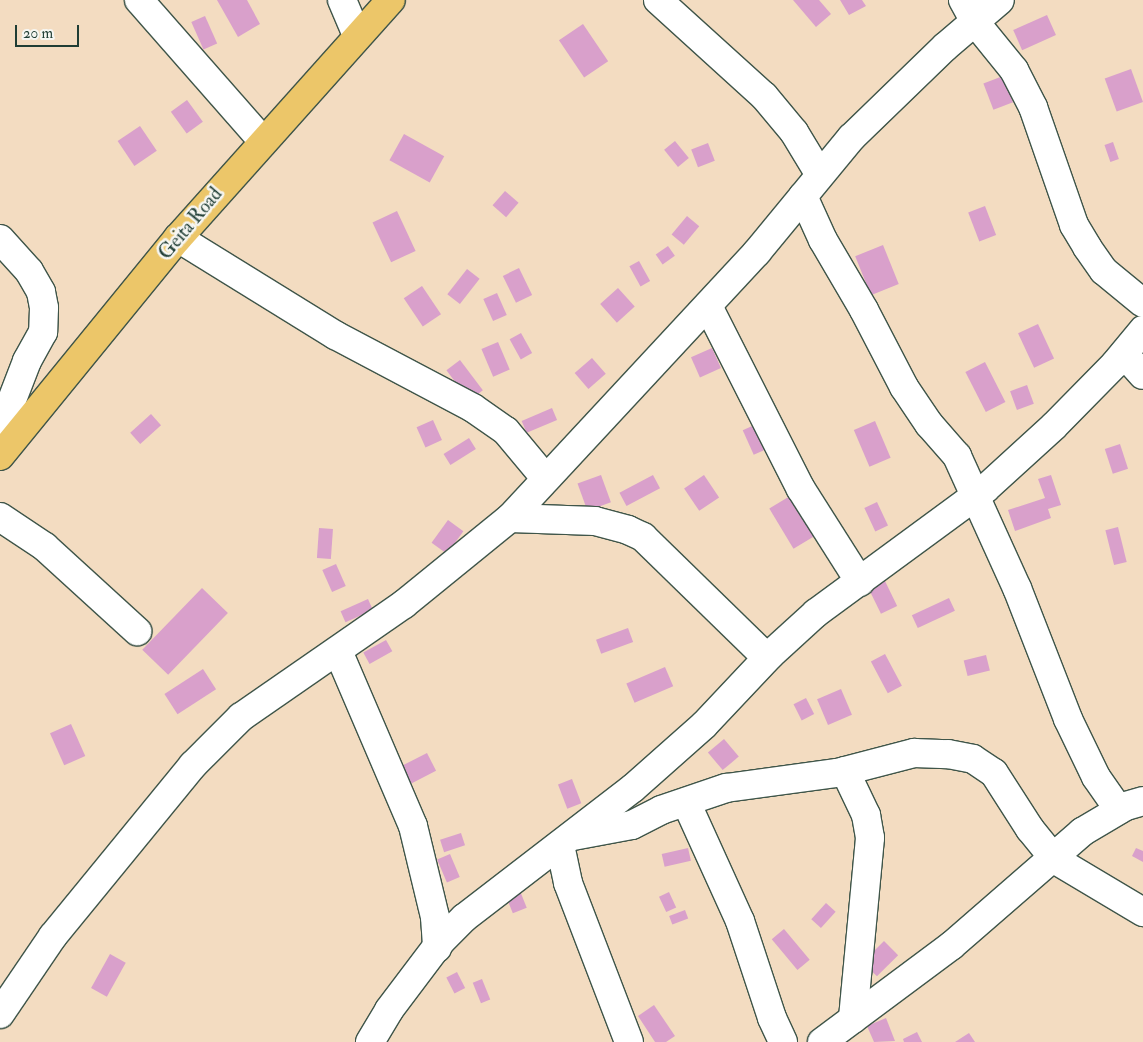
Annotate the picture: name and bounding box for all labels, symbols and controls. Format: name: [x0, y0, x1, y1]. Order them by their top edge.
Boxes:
scale bar: [18, 15, 81, 47]
text: 20 m: [23, 24, 53, 43]
street label: Geita Road: [154, 184, 228, 264]

